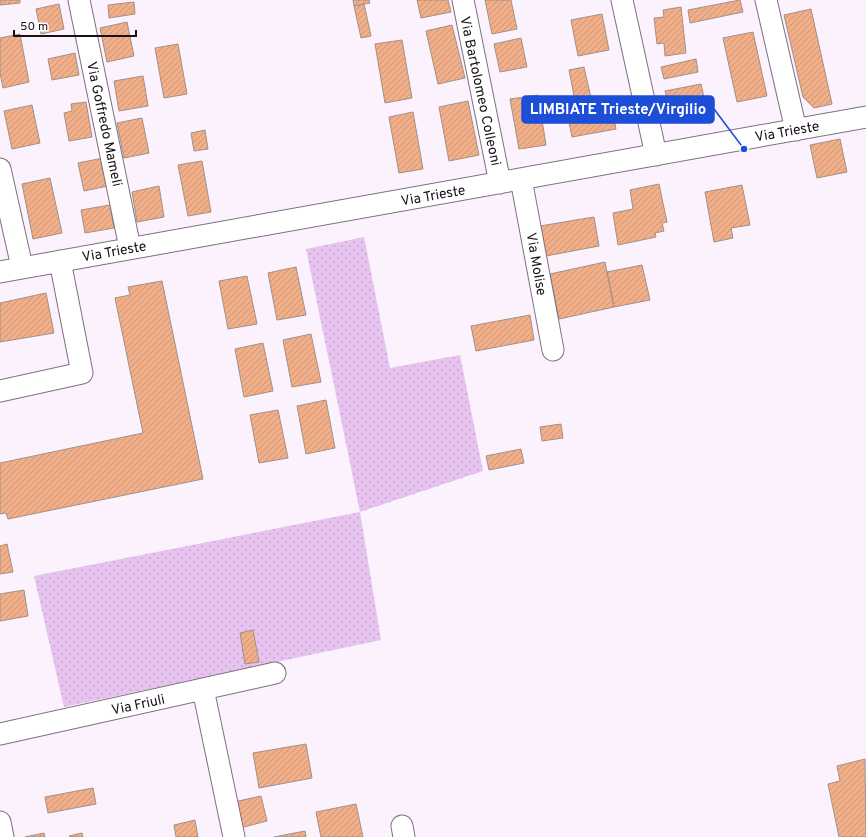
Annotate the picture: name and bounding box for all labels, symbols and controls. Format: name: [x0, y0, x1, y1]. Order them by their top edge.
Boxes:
scale bar: [14, 12, 136, 38]
street label: Via Bartolomeo Colleoni: [455, 15, 504, 168]
text: 50 m: [20, 19, 48, 35]
street label: Via Goffredo Mameli: [82, 60, 125, 188]
callout: LIMBIATE Trieste/Virgilio: [522, 96, 714, 123]
text: LIMBIATE Trieste/Virgilio: [530, 101, 706, 120]
street label: Via Trieste: [754, 118, 821, 147]
street label: Via Trieste: [400, 182, 467, 211]
street label: Via Molise: [522, 231, 549, 297]
street label: Via Trieste: [81, 238, 148, 267]
street label: Via Friuli: [110, 692, 167, 719]

